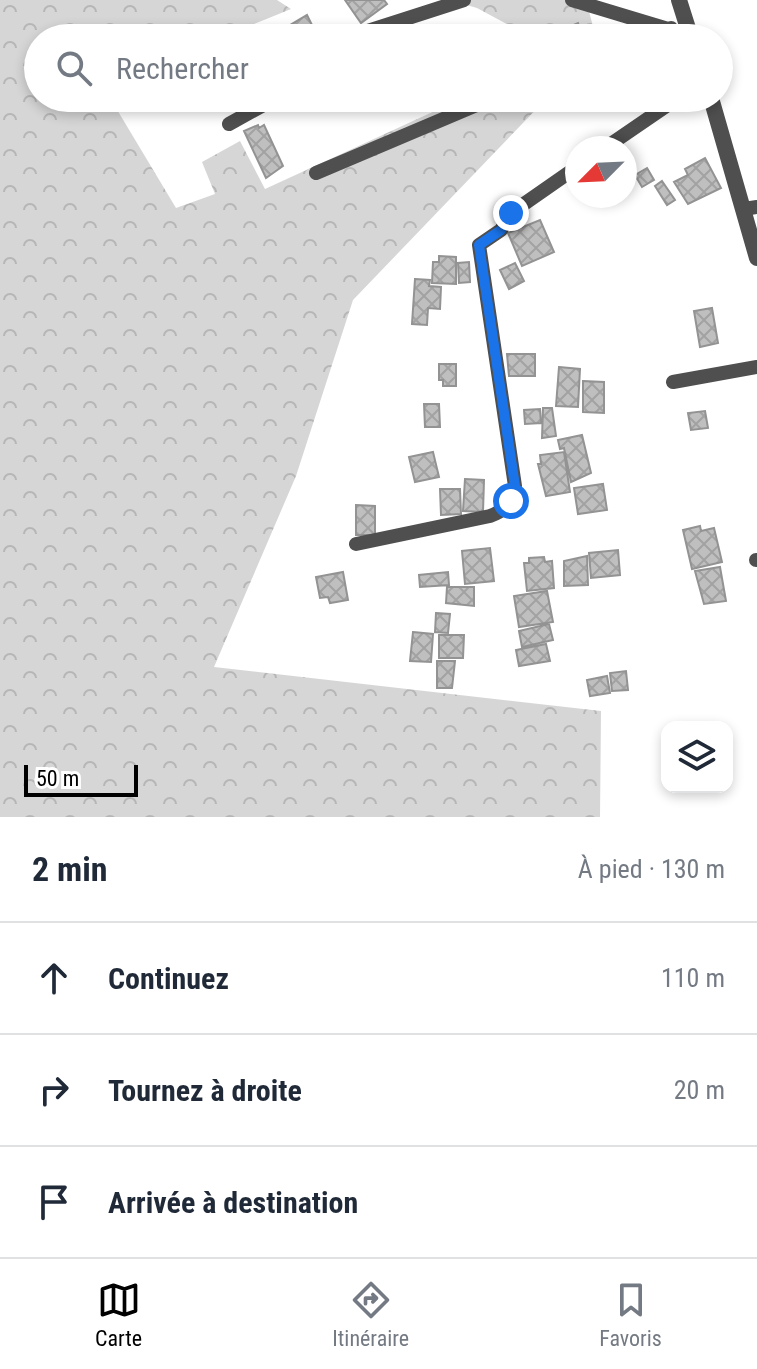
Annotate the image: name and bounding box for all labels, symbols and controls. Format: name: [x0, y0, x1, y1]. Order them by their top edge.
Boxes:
search box: [24, 24, 733, 112]
icon: search: [52, 46, 96, 90]
text: Rechercher: [116, 51, 249, 86]
north arrow: [565, 136, 637, 208]
route end: [493, 195, 529, 231]
route start: [493, 483, 529, 519]
map controls: [661, 721, 733, 793]
button: layers: [661, 721, 733, 793]
scale bar: [24, 761, 138, 797]
text: 50 m: [36, 766, 79, 791]
text: 2 min: [32, 849, 108, 889]
text: À pied · 130 m: [578, 854, 725, 884]
icon: ahead: [32, 956, 76, 1000]
text: Continuez: [108, 961, 229, 996]
text: 110 m: [661, 963, 725, 993]
icon: right: [32, 1068, 76, 1112]
text: Tournez à droite: [108, 1073, 302, 1108]
text: 20 m: [674, 1075, 725, 1105]
icon: arrive: [32, 1180, 76, 1224]
text: Arrivée à destination: [108, 1185, 358, 1220]
tab: Carte: [95, 1278, 142, 1351]
tab: Itinéraire: [332, 1278, 409, 1351]
tab: Favoris: [599, 1278, 662, 1351]

